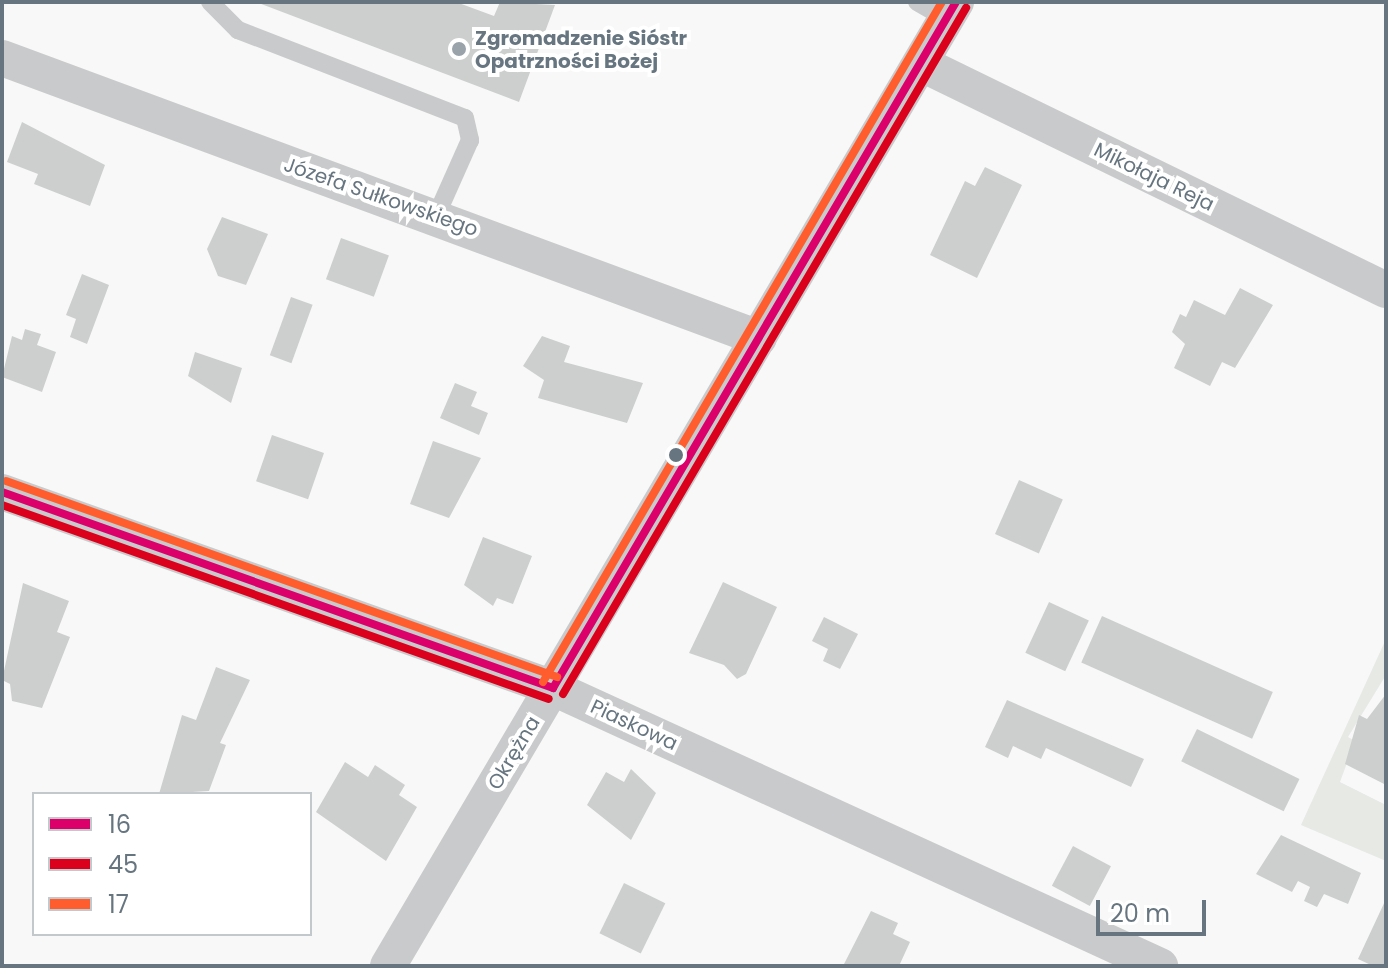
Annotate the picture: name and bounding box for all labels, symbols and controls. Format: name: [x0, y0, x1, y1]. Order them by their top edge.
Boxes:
place label: Zgromadzenie Sióstr Opatrzności Bożej: [475, 26, 687, 73]
marker: Zgromadzenie Sióstr Opatrzności Bożej: [450, 40, 468, 58]
street label: Mikołaja Reja: [1090, 138, 1218, 216]
street label: Józefa Sułkowskiego: [281, 152, 481, 242]
unlabelled marker: [668, 447, 684, 463]
street label: Piaskowa: [587, 694, 681, 756]
street label: Okrężna: [483, 712, 545, 794]
legend: [32, 792, 312, 936]
text: 16: [108, 808, 131, 841]
text: 45: [108, 848, 138, 881]
scale bar: [1100, 884, 1210, 934]
text: 17: [108, 888, 129, 921]
text: 20 m: [1110, 897, 1170, 930]

